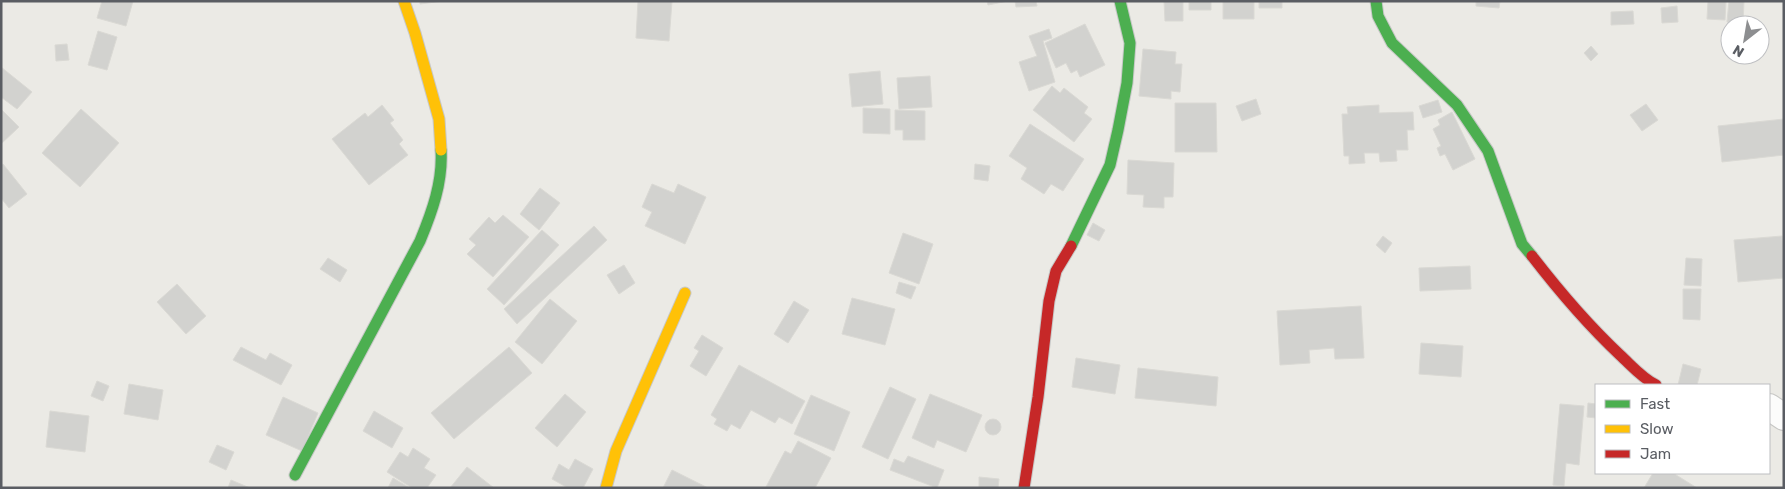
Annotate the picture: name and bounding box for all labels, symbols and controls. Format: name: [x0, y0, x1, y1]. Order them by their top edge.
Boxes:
north arrow: [1720, 15, 1770, 65]
text: N: [1730, 41, 1747, 61]
legend: [1595, 384, 1770, 474]
text: Fast: [1640, 395, 1670, 413]
text: Slow: [1640, 420, 1673, 438]
text: Jam: [1640, 445, 1671, 463]

